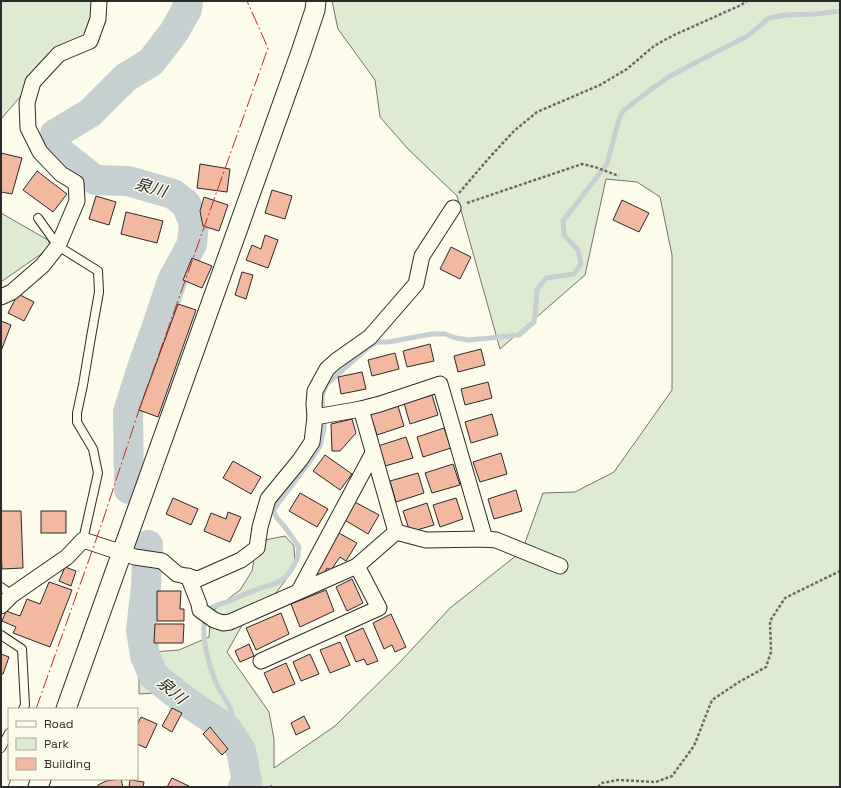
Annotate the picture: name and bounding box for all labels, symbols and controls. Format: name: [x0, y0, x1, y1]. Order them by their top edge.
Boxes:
water label: 泉川: [133, 173, 171, 203]
water label: 泉川: [153, 672, 192, 710]
legend: [8, 708, 138, 780]
text: Road: [44, 716, 73, 732]
text: Park: [44, 736, 69, 752]
text: Building: [44, 756, 91, 772]

